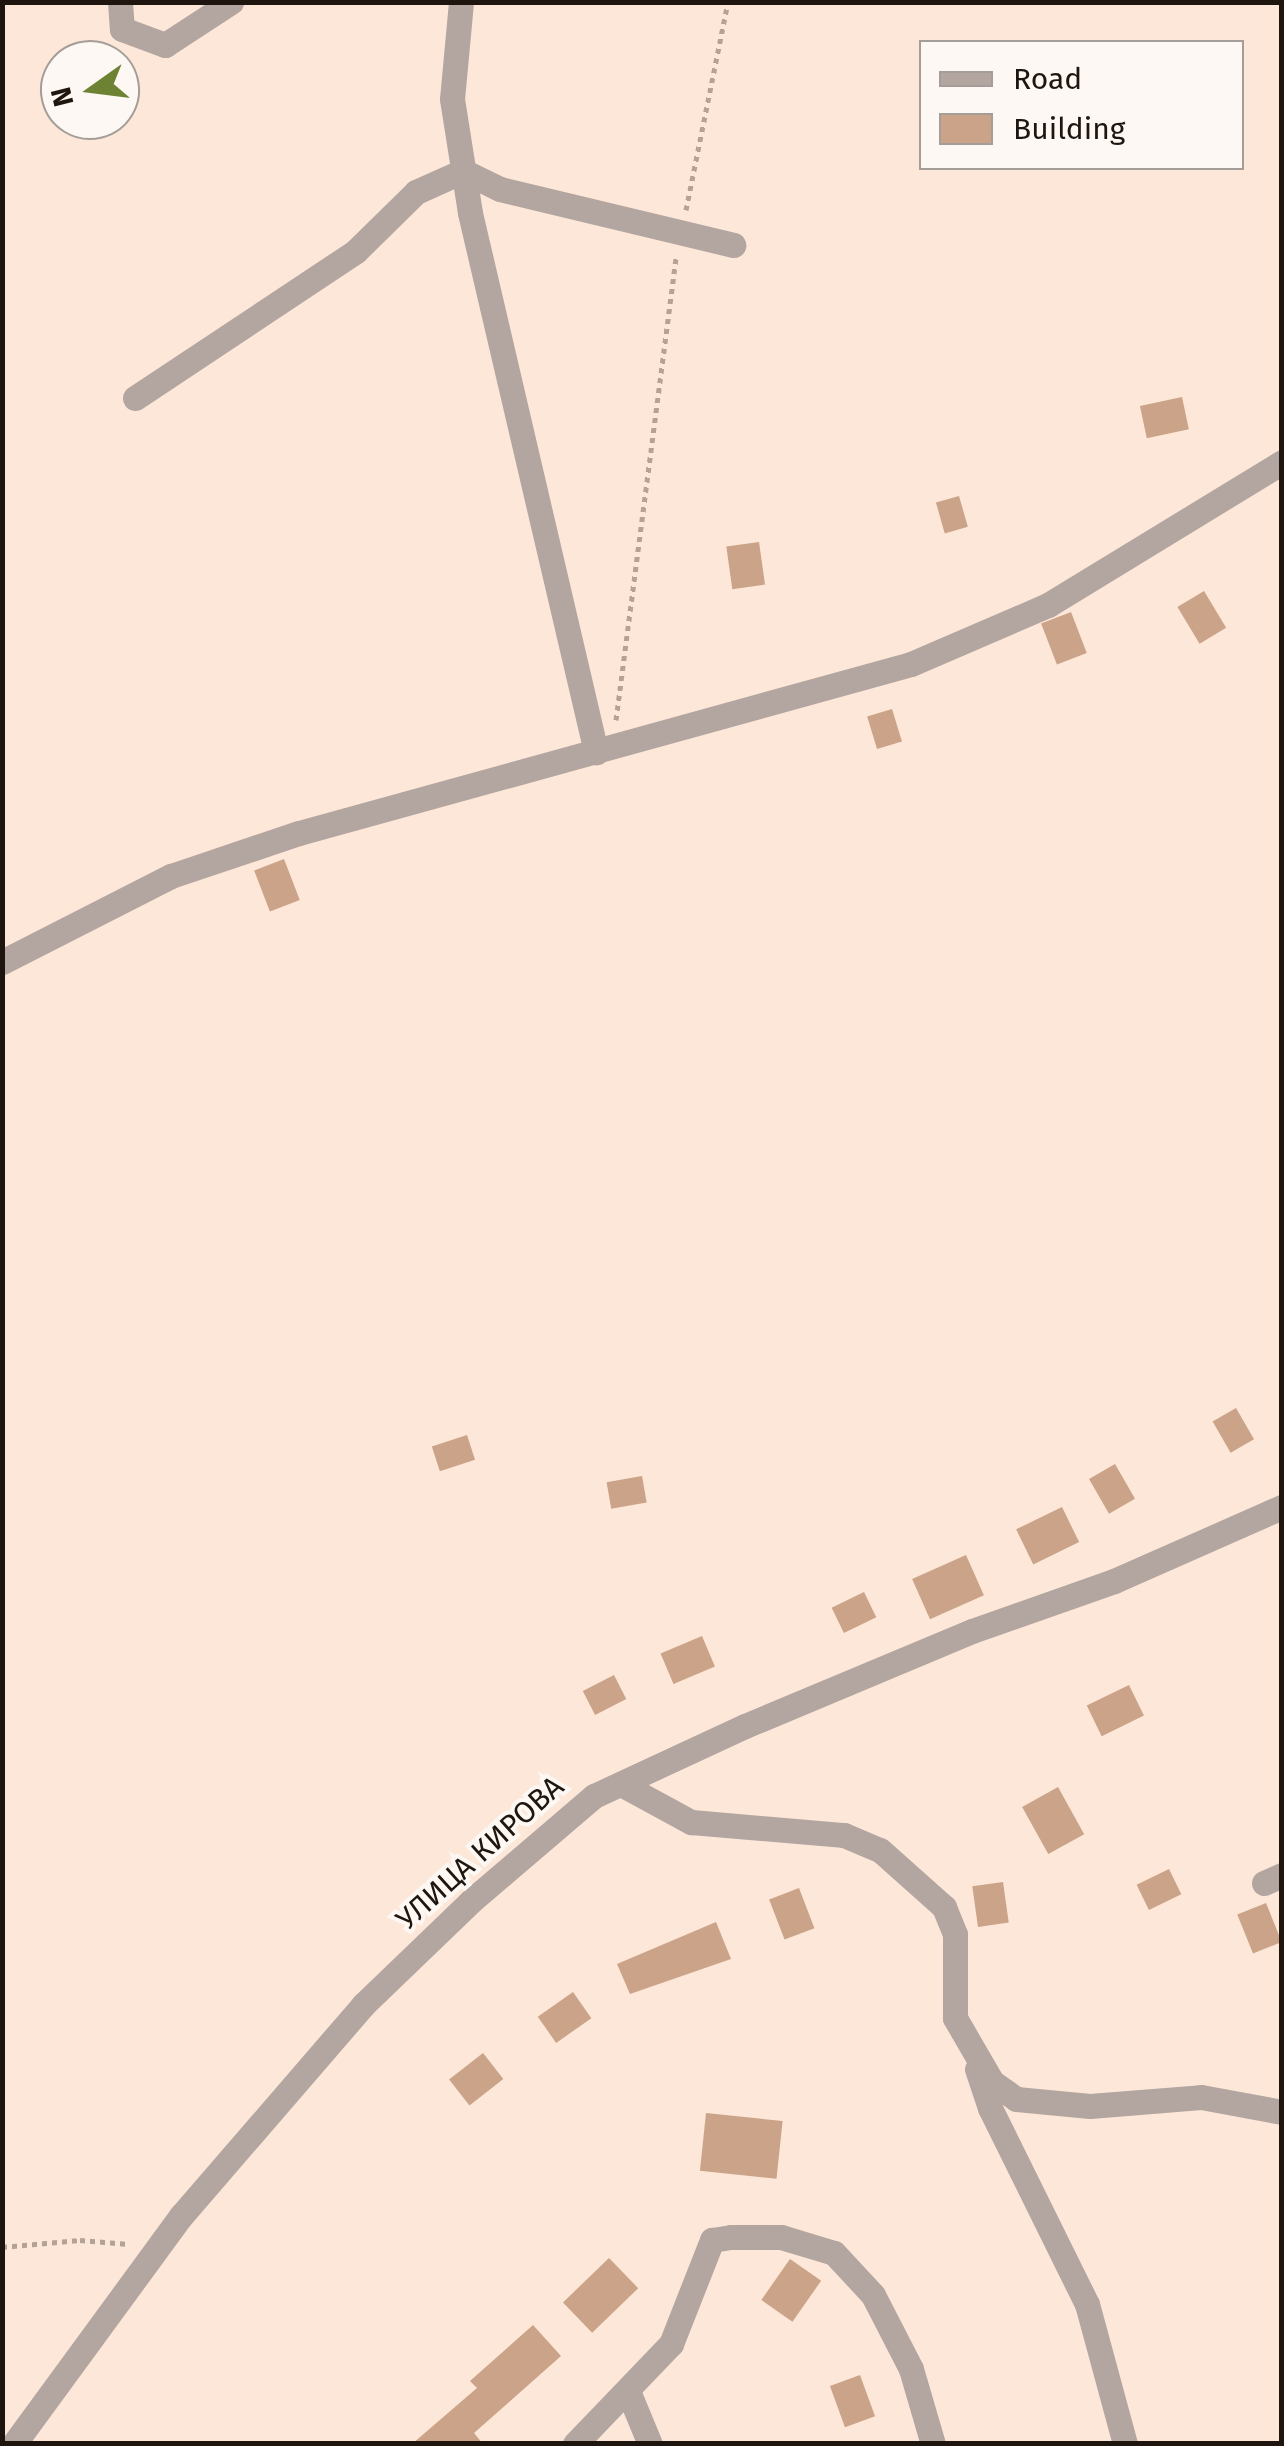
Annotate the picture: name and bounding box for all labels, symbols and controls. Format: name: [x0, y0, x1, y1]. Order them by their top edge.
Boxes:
north arrow: [40, 40, 140, 140]
legend: [919, 40, 1244, 170]
text: Road: [1013, 61, 1082, 97]
text: N: [44, 84, 81, 110]
text: Building: [1013, 111, 1125, 147]
street label: УЛИЦА КИРОВА: [389, 1769, 571, 1937]

